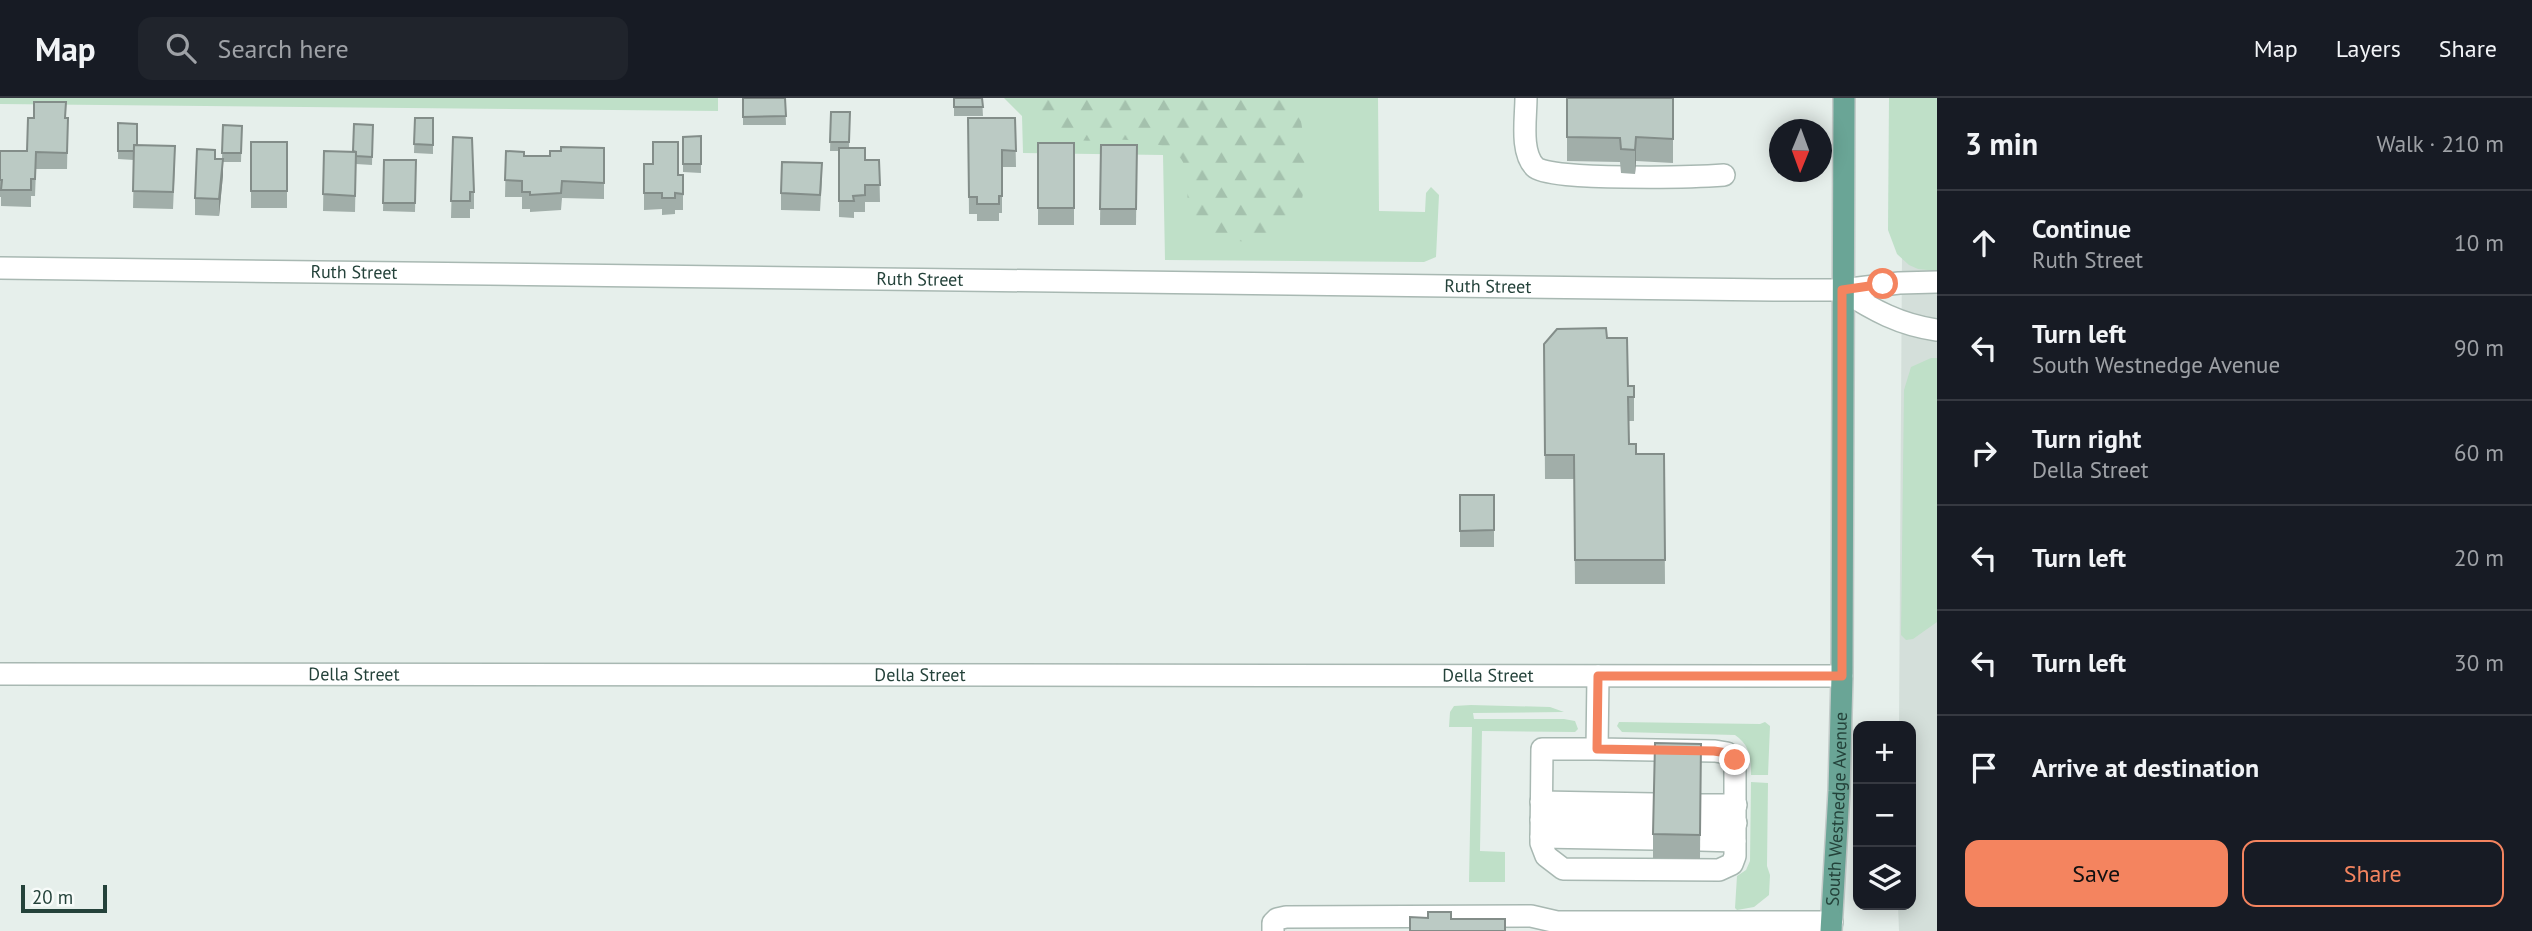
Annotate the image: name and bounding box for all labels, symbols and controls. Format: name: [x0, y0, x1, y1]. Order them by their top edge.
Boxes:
search box: [138, 17, 628, 80]
text: Map: [35, 27, 96, 70]
icon: search: [162, 29, 200, 67]
text: Search here: [218, 32, 349, 65]
text: Map: [2254, 33, 2298, 64]
text: Layers: [2336, 33, 2401, 64]
text: Share: [2439, 33, 2497, 64]
north arrow: [1769, 119, 1832, 182]
text: 3 min: [1965, 124, 2038, 163]
text: Walk · 210 m: [2377, 129, 2504, 158]
text: Continue: [2032, 212, 2131, 245]
icon: ahead: [1965, 224, 2003, 262]
text: 10 m: [2454, 228, 2504, 257]
text: Ruth Street: [2032, 245, 2143, 274]
street label: Ruth Street: [310, 260, 398, 284]
street label: Ruth Street: [876, 267, 964, 291]
route start: [1867, 268, 1898, 299]
street label: Ruth Street: [1444, 274, 1532, 298]
text: Turn left: [2032, 317, 2126, 350]
icon: left: [1965, 329, 2003, 367]
text: 90 m: [2454, 333, 2504, 362]
text: South Westnedge Avenue: [2032, 350, 2280, 379]
text: Turn right: [2032, 422, 2141, 455]
icon: right: [1965, 434, 2003, 472]
text: 60 m: [2454, 438, 2504, 467]
text: Della Street: [2032, 455, 2148, 484]
icon: left: [1965, 539, 2003, 577]
text: Turn left: [2032, 541, 2126, 574]
text: 20 m: [2454, 543, 2504, 572]
icon: left: [1965, 644, 2003, 682]
text: Turn left: [2032, 646, 2126, 679]
text: 30 m: [2454, 648, 2504, 677]
street label: Della Street: [308, 662, 400, 685]
street label: Della Street: [874, 663, 966, 686]
street label: Della Street: [1442, 664, 1534, 687]
street label: South Westnedge Avenue: [1820, 712, 1852, 907]
map controls: [1853, 721, 1916, 910]
button: +: [1853, 721, 1916, 784]
route end: [1719, 744, 1750, 775]
icon: arrive: [1965, 749, 2003, 787]
text: Arrive at destination: [2032, 751, 2259, 784]
button: −: [1853, 784, 1916, 847]
button: Save: [1965, 840, 2228, 907]
button: Share: [2242, 840, 2504, 907]
button: layers: [1853, 847, 1916, 910]
scale bar: [21, 882, 107, 914]
text: 20 m: [32, 885, 73, 909]

